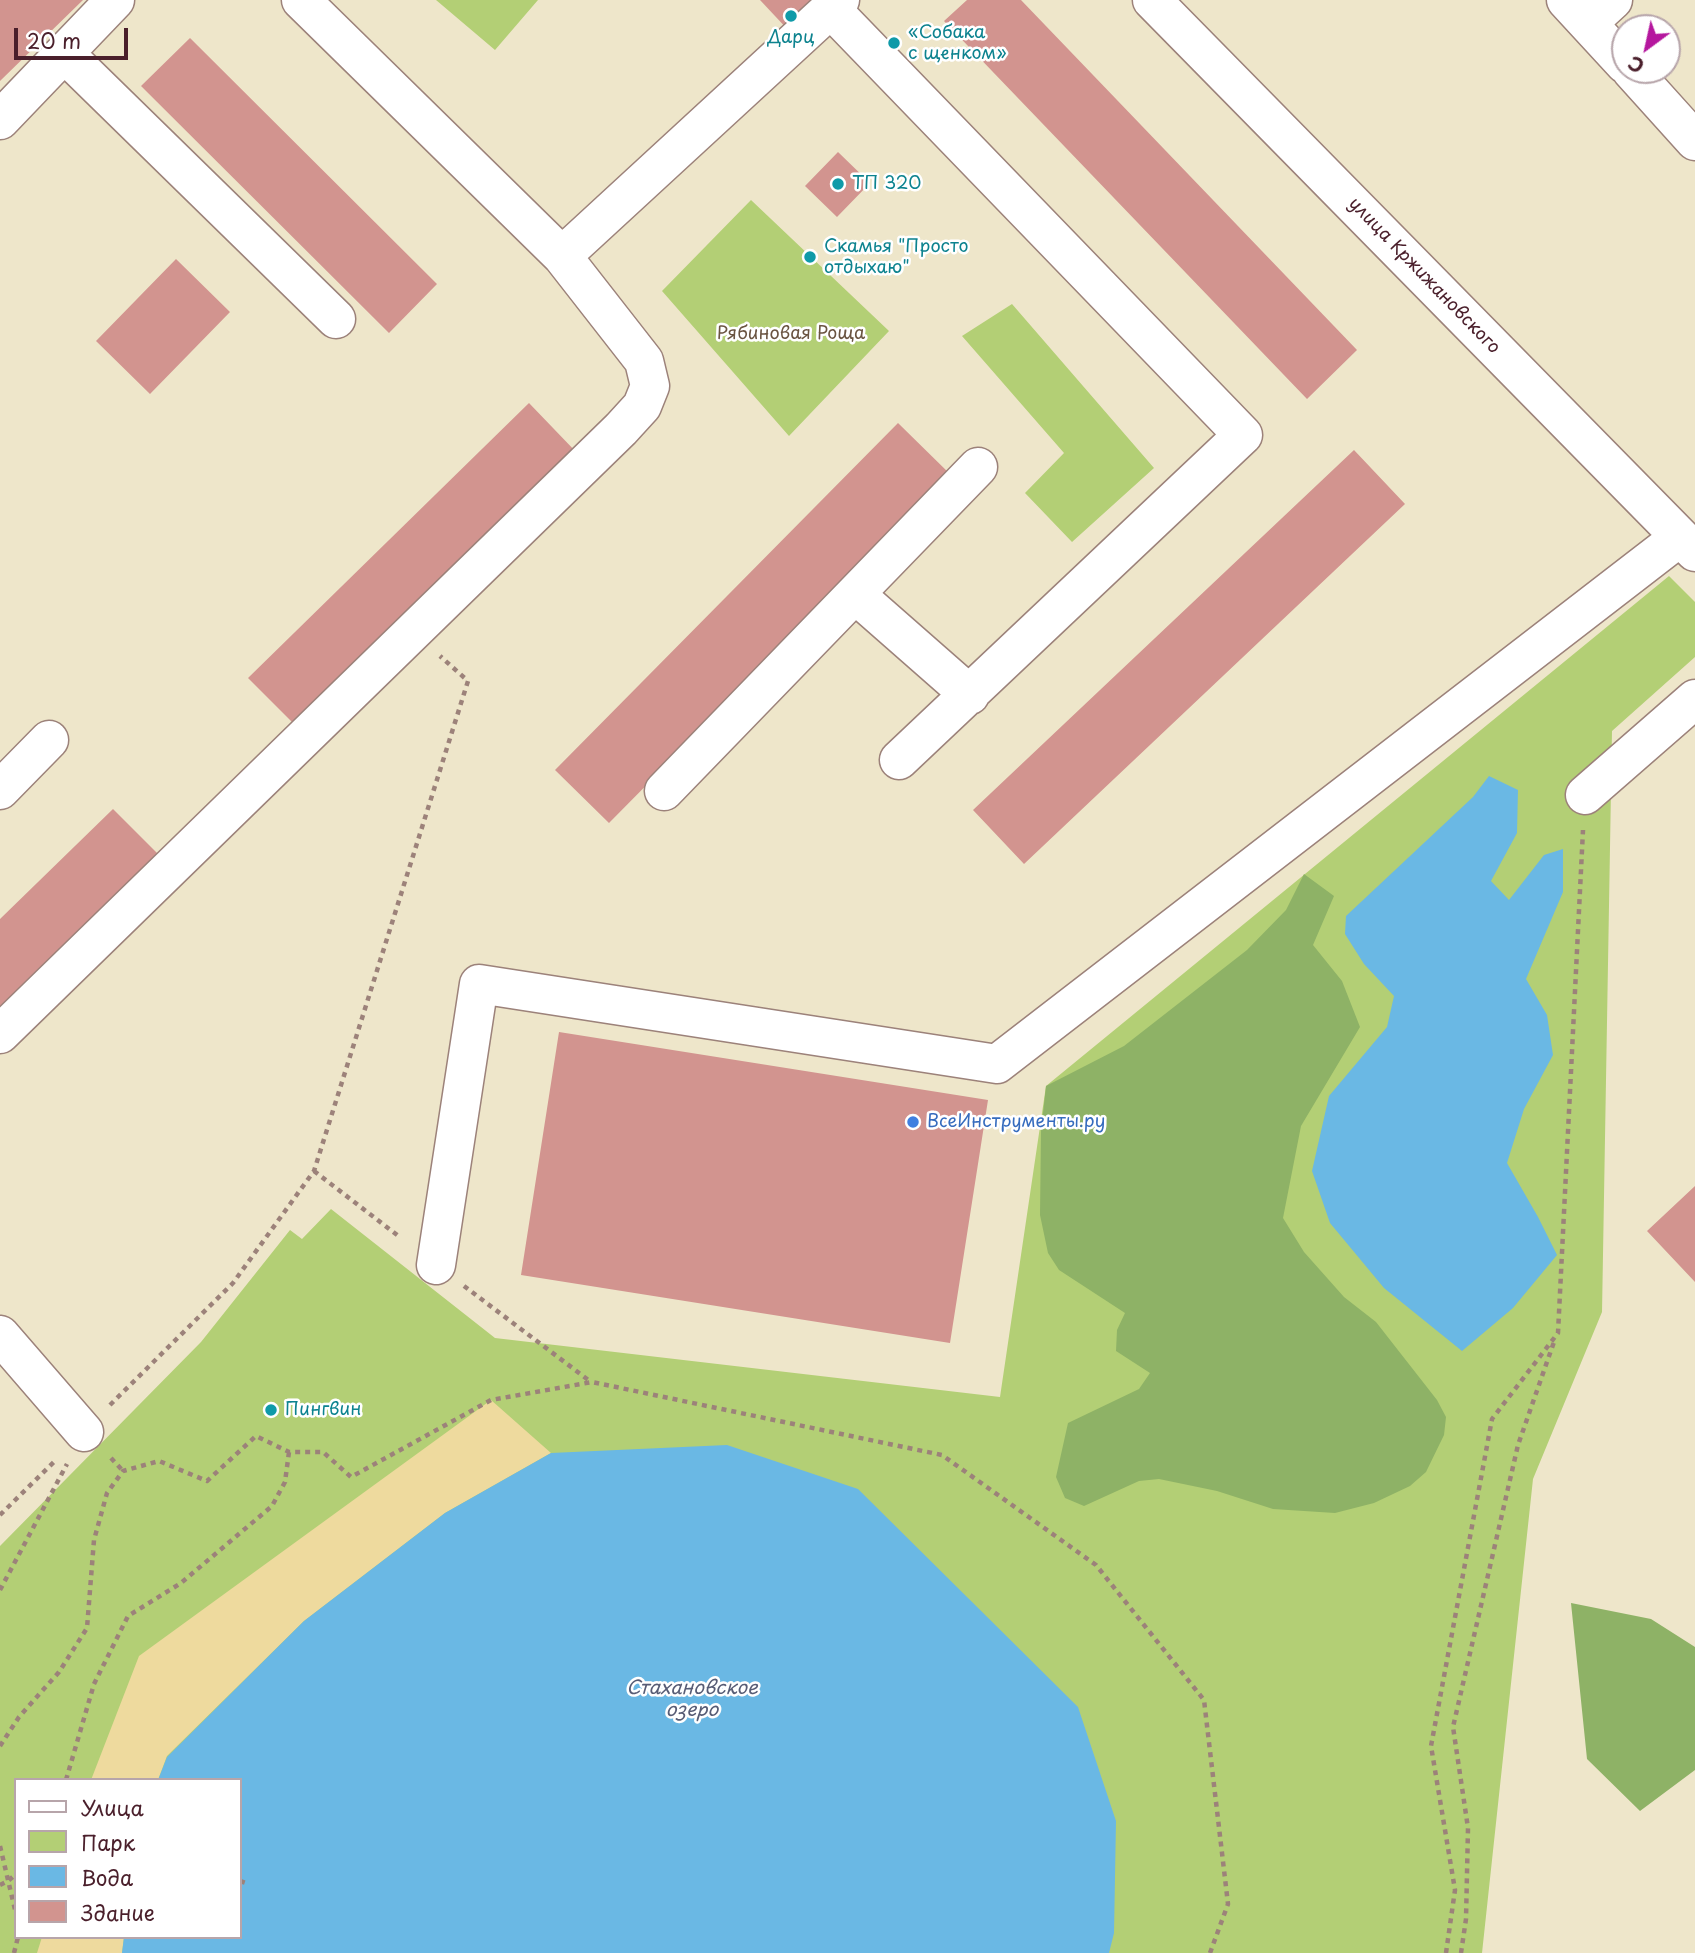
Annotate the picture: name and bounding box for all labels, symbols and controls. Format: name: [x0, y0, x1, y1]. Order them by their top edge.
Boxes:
marker: Дарц: [783, 8, 799, 24]
scale bar: [18, 14, 131, 58]
north arrow: [1611, 14, 1681, 84]
place label: «Собака с щенком»: [908, 22, 1006, 64]
text: 20 m: [27, 24, 81, 56]
place label: Дарц: [768, 27, 814, 49]
marker: «Собака с щенком»: [886, 35, 902, 51]
text: С: [1622, 49, 1649, 81]
place label: ТП 320: [852, 173, 921, 195]
marker: ТП 320: [830, 176, 846, 192]
street label: улица Кржижановского: [1344, 193, 1504, 359]
place label: Скамья "Просто отдыхаю": [824, 236, 968, 278]
marker: Скамья "Просто отдыхаю": [802, 249, 818, 265]
park label: Рябиновая Роща: [717, 323, 865, 345]
place label: ВсеИнструменты.ру: [927, 1111, 1105, 1133]
marker: ВсеИнструменты.ру: [905, 1114, 921, 1130]
place label: Пингвин: [285, 1399, 361, 1421]
marker: Пингвин: [263, 1402, 279, 1418]
water label: Стахановское озеро: [626, 1678, 758, 1722]
legend: [14, 1778, 242, 1939]
text: Улица: [81, 1791, 144, 1823]
text: Парк: [81, 1826, 135, 1858]
text: Вода: [81, 1861, 133, 1893]
text: Здание: [81, 1896, 155, 1928]

